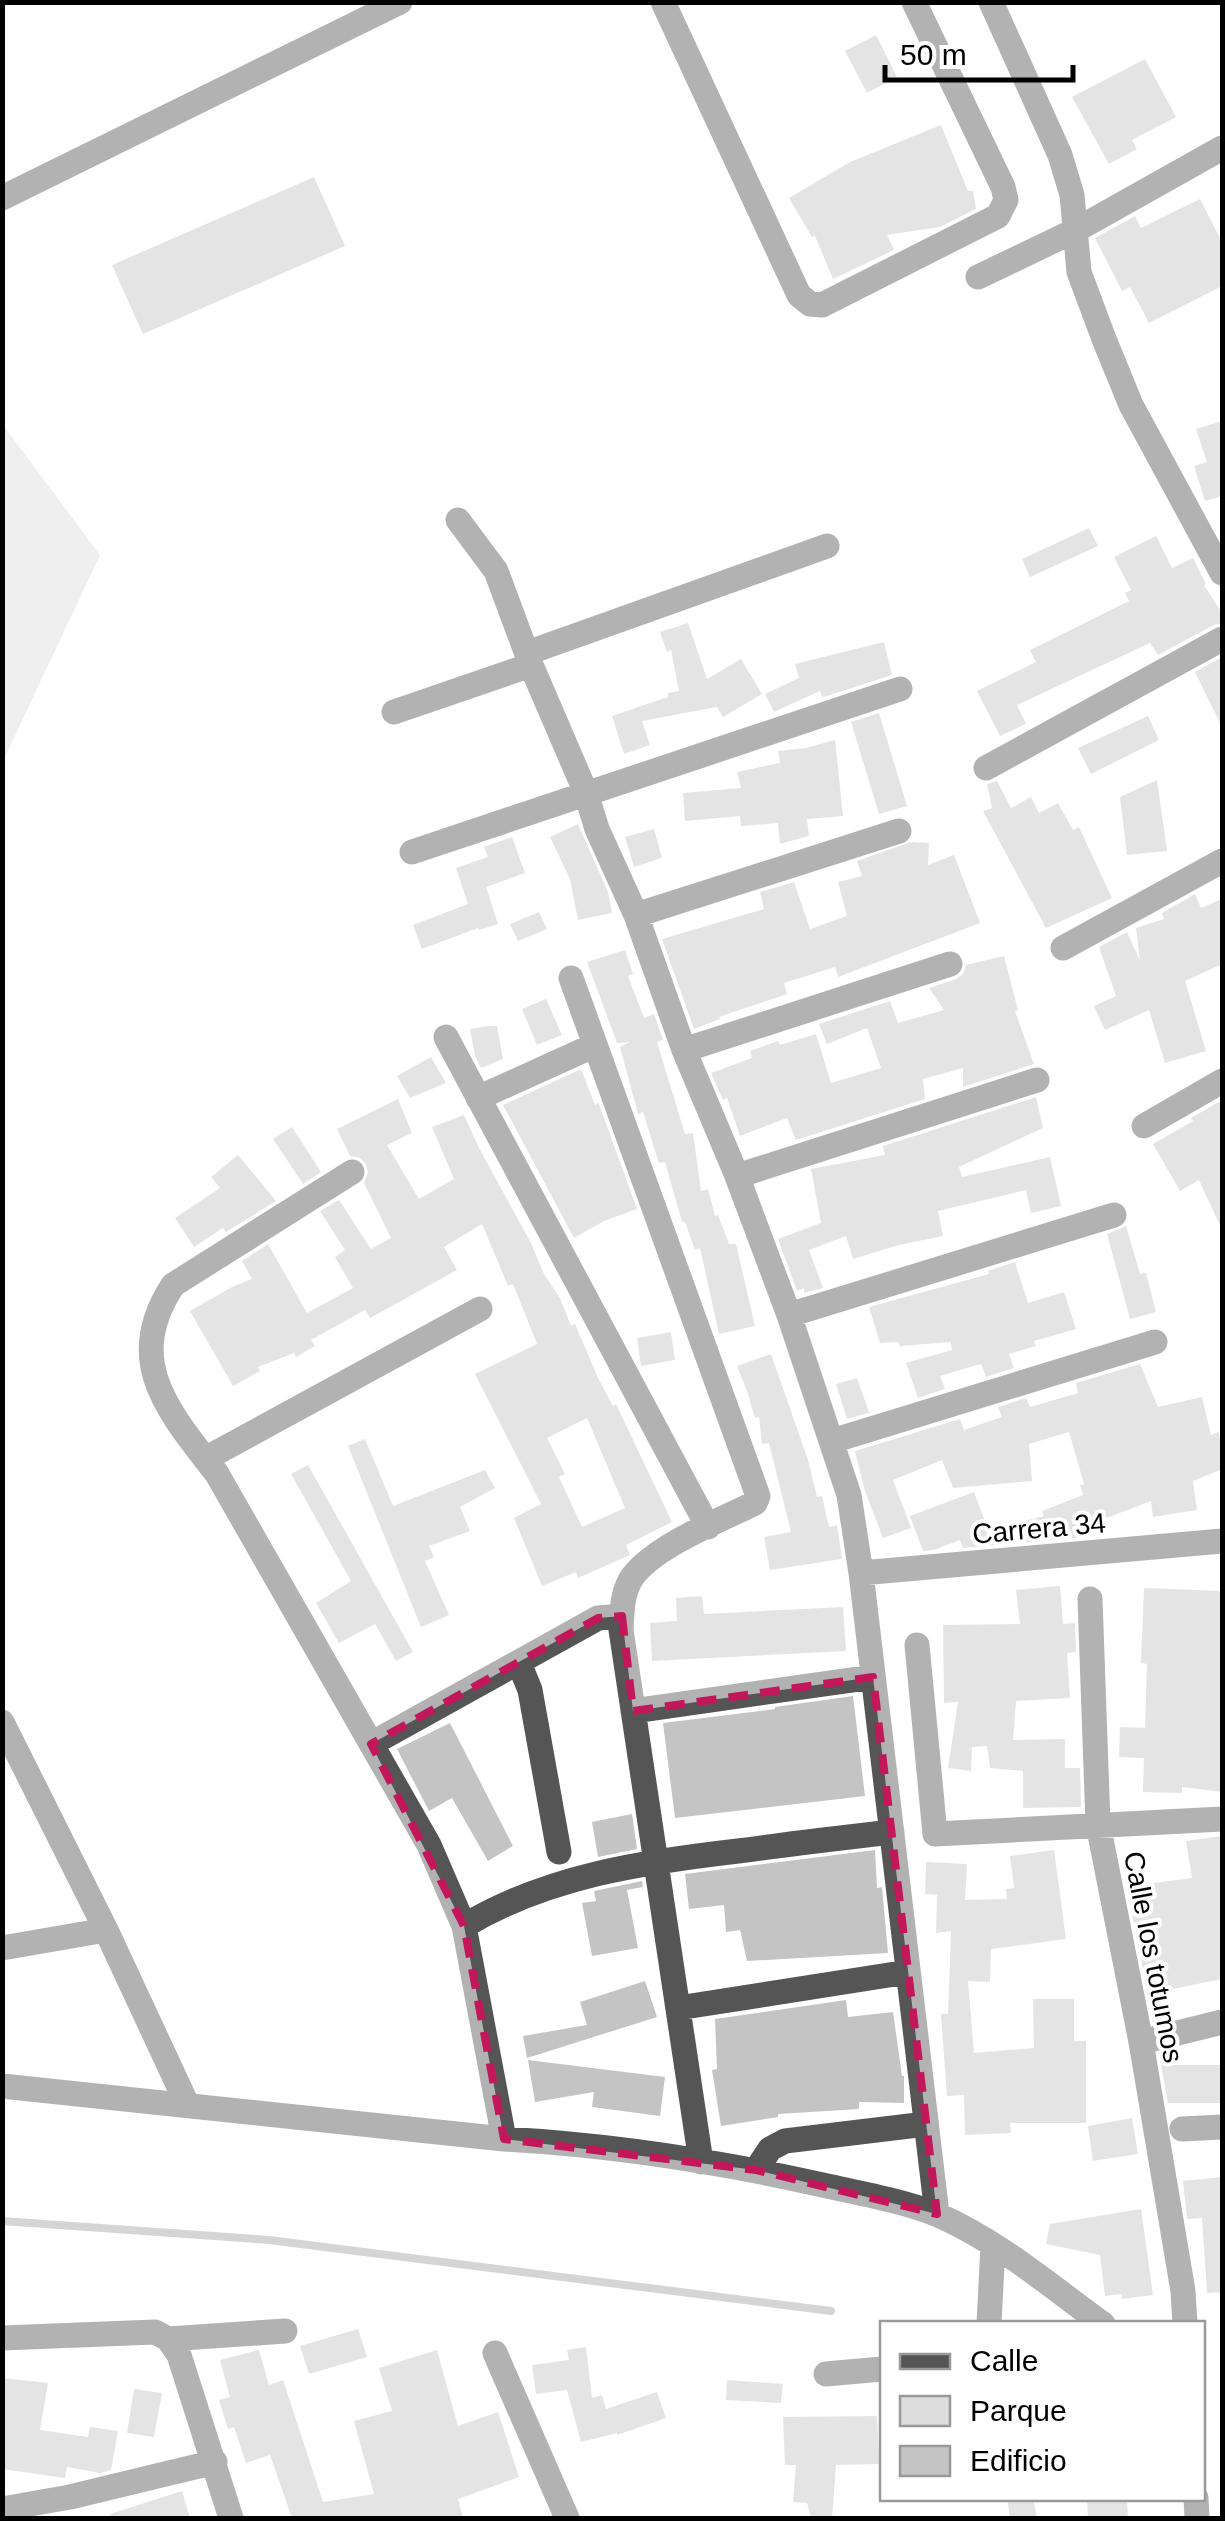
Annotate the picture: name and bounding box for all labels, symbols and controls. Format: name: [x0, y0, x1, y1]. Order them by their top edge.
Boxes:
scale bar: [885, 20, 1072, 82]
text: 50 m: [900, 38, 967, 71]
street label: Carrera 34: [971, 1507, 1107, 1550]
street label: Calle los totumos: [1118, 1849, 1189, 2065]
legend: [880, 2321, 1205, 2501]
text: Calle: [970, 2344, 1038, 2377]
text: Parque: [970, 2394, 1067, 2427]
text: Edificio: [970, 2444, 1067, 2477]

